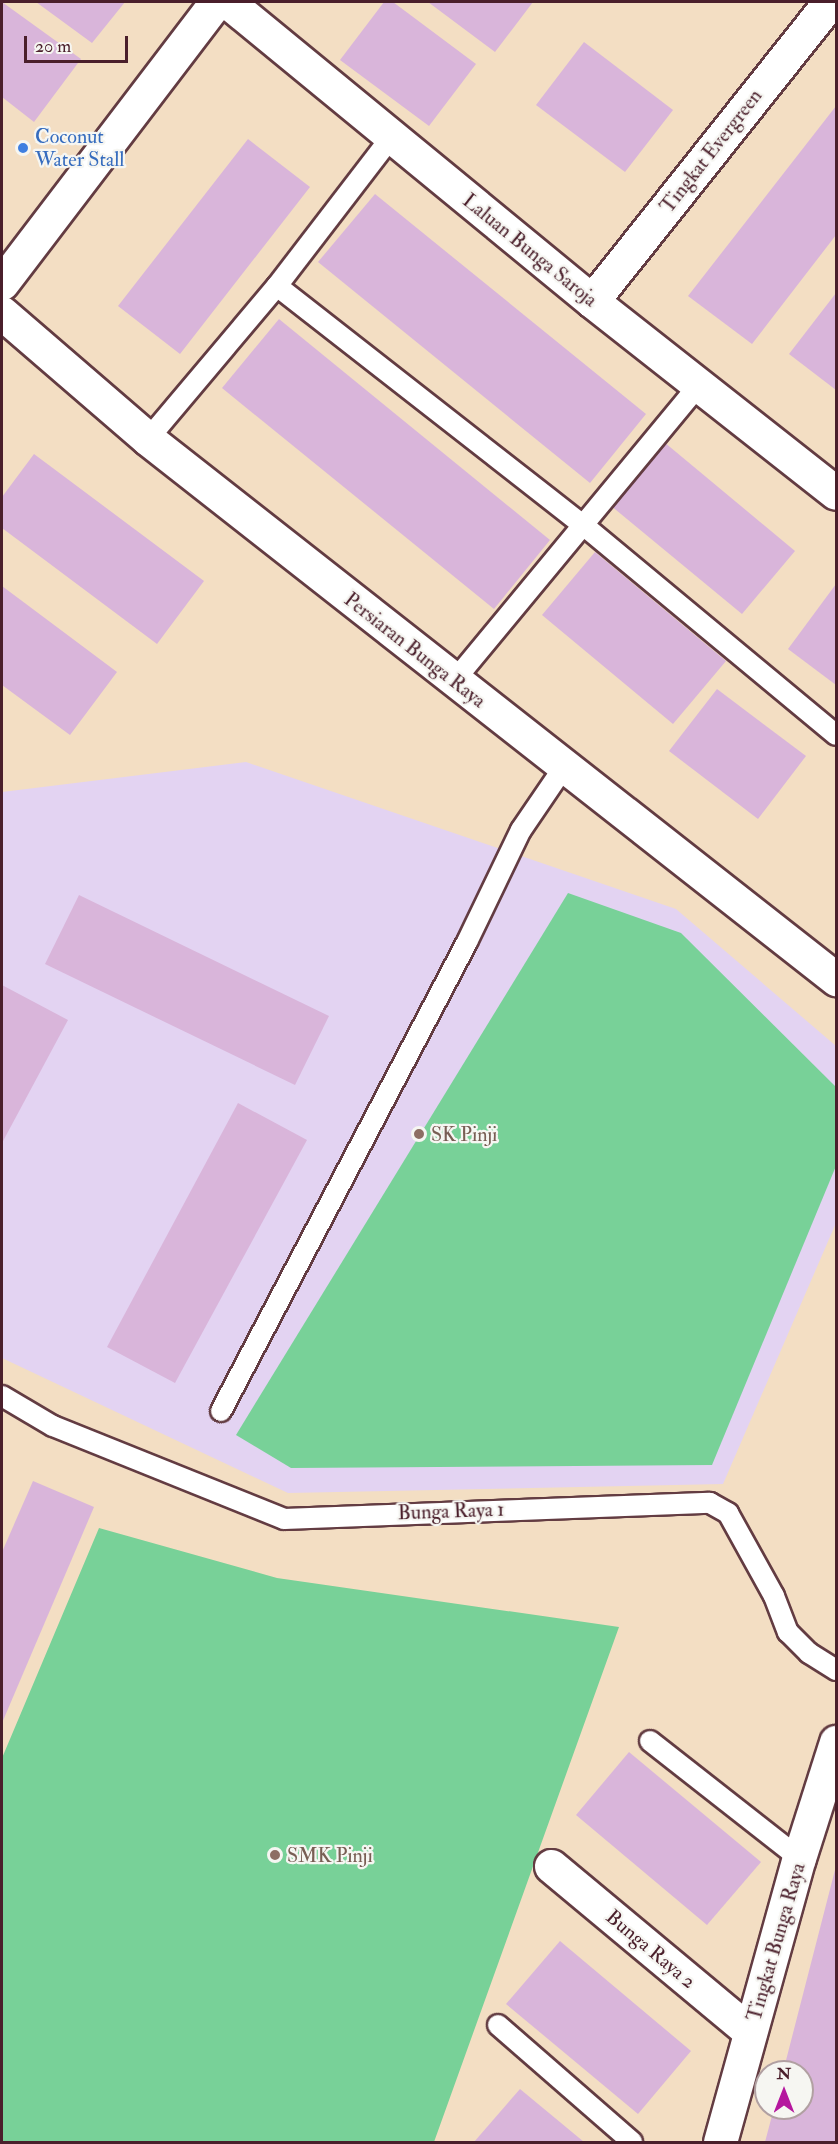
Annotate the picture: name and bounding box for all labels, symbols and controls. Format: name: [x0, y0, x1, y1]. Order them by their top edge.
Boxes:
scale bar: [27, 24, 130, 62]
text: 20 m: [35, 35, 71, 58]
street label: Tingkat Evergreen: [655, 84, 767, 218]
place label: Coconut Water Stall: [35, 124, 124, 171]
marker: Coconut Water Stall: [16, 141, 30, 155]
street label: Laluan Bunga Saroja: [458, 188, 602, 312]
street label: Persiaran Bunga Raya: [339, 587, 491, 713]
place label: SK Pinji: [431, 1122, 497, 1146]
marker: SK Pinji: [412, 1127, 426, 1141]
street label: Bunga Raya 1: [397, 1497, 505, 1525]
place label: SMK Pinji: [287, 1843, 373, 1867]
marker: SMK Pinji: [268, 1848, 282, 1862]
street label: Tingkat Bunga Raya: [742, 1860, 810, 2024]
street label: Bunga Raya 2: [601, 1905, 701, 1993]
north arrow: [754, 2060, 814, 2120]
text: N: [777, 2064, 791, 2084]

